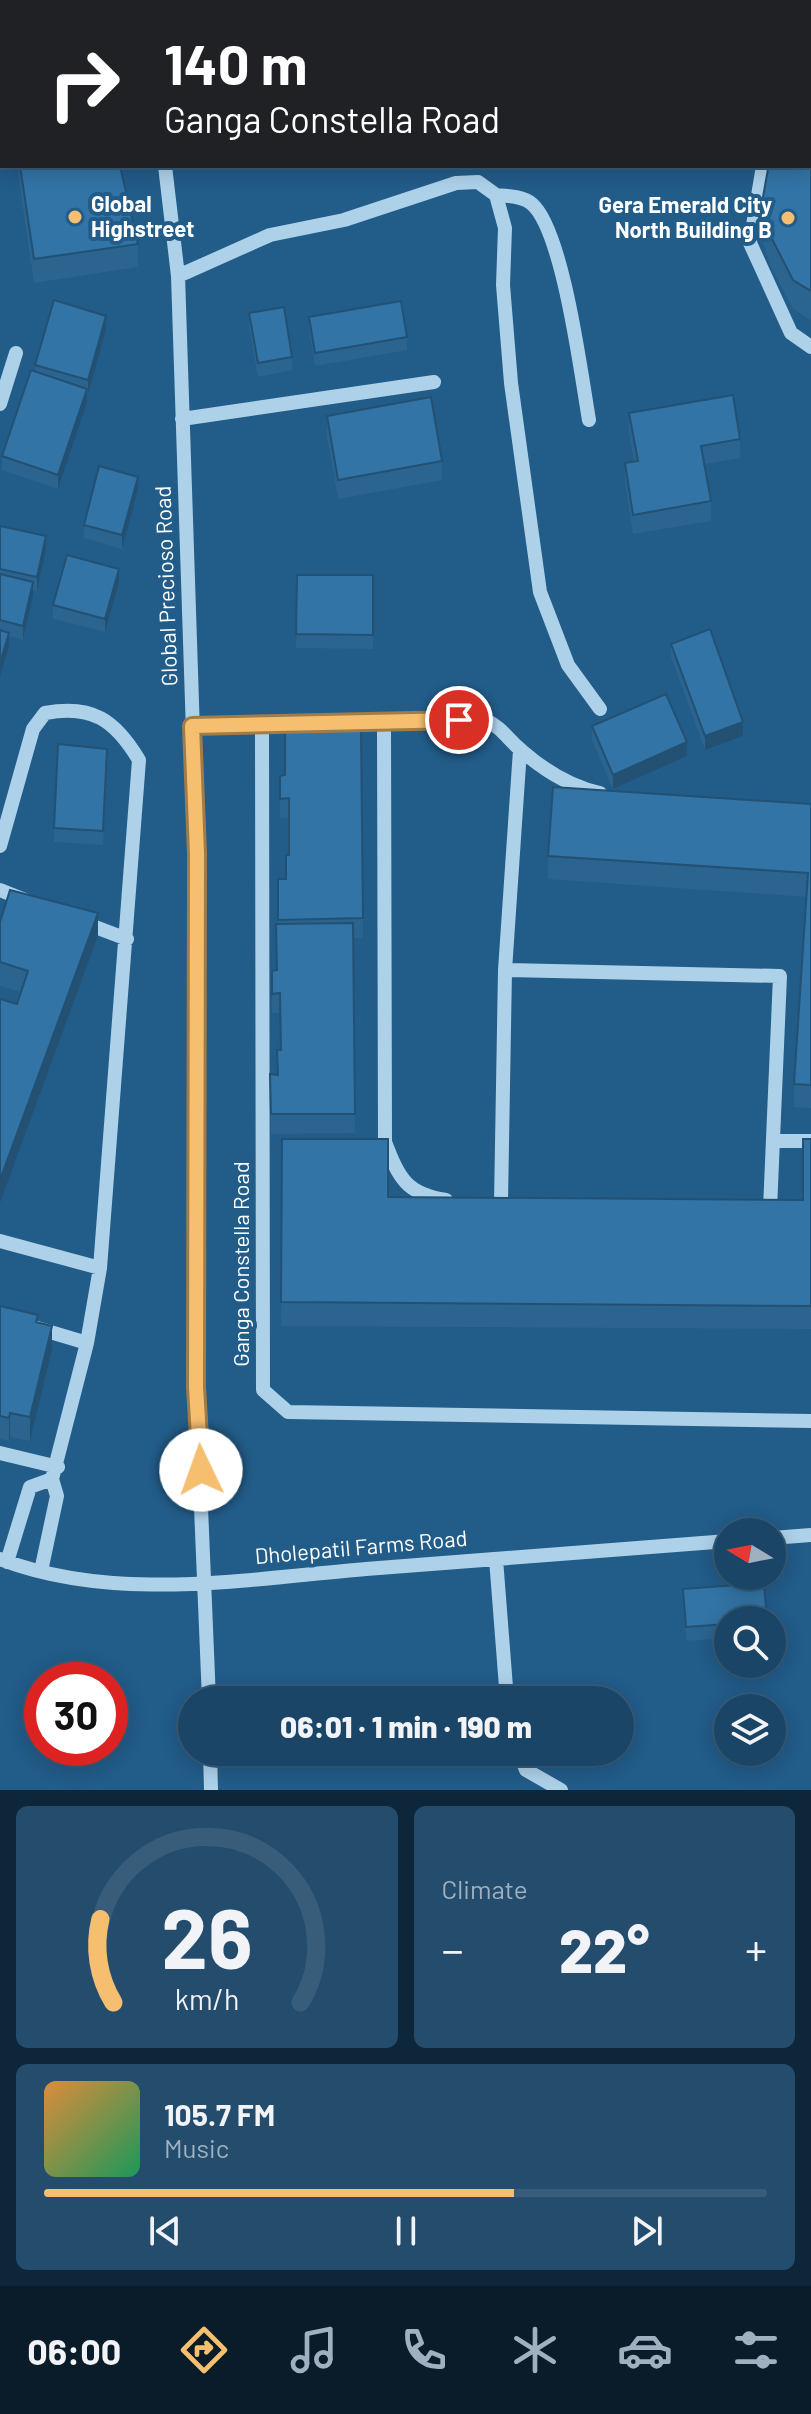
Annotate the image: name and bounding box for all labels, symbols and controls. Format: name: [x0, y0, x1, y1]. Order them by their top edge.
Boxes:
text: 140 m: [164, 29, 308, 96]
icon: right: [32, 32, 136, 136]
text: Ganga Constella Road: [164, 97, 500, 140]
place label: Global Highstreet: [91, 190, 194, 241]
place label: Gera Emerald City North Building B: [599, 191, 772, 242]
marker: Global Highstreet: [66, 208, 84, 226]
marker: Gera Emerald City North Building B: [779, 209, 797, 227]
street label: Global Precioso Road: [149, 485, 181, 687]
pin: [425, 686, 493, 754]
icon: arrive: [437, 698, 481, 742]
street label: Ganga Constella Road: [227, 1161, 253, 1367]
position arrow: [159, 1428, 243, 1512]
north arrow: [714, 1518, 786, 1590]
map controls: [714, 1518, 786, 1766]
street label: Dholepatil Farms Road: [254, 1524, 468, 1568]
button: search: [714, 1606, 786, 1678]
speed limit sign: 30: [24, 1662, 128, 1766]
button: layers: [714, 1694, 786, 1766]
text: 06:01 · 1 min · 190 m: [280, 1708, 532, 1744]
text: Climate: [442, 1873, 528, 1904]
text: 26: [161, 1886, 252, 1986]
text: 22°: [559, 1913, 650, 1985]
text: −: [442, 1922, 464, 1975]
text: +: [745, 1922, 767, 1975]
text: km/h: [174, 1981, 239, 2016]
text: 105.7 FM: [164, 2096, 275, 2132]
text: Music: [164, 2132, 229, 2163]
icon: previous: [143, 2209, 187, 2253]
icon: pause: [384, 2209, 428, 2253]
icon: next: [625, 2209, 669, 2253]
icon: directions: [176, 2322, 232, 2378]
icon: music: [286, 2322, 342, 2378]
icon: phone: [396, 2322, 452, 2378]
icon: climate: [507, 2322, 563, 2378]
icon: car: [617, 2322, 673, 2378]
icon: filters: [728, 2322, 784, 2378]
text: 06:00: [27, 2329, 121, 2372]

